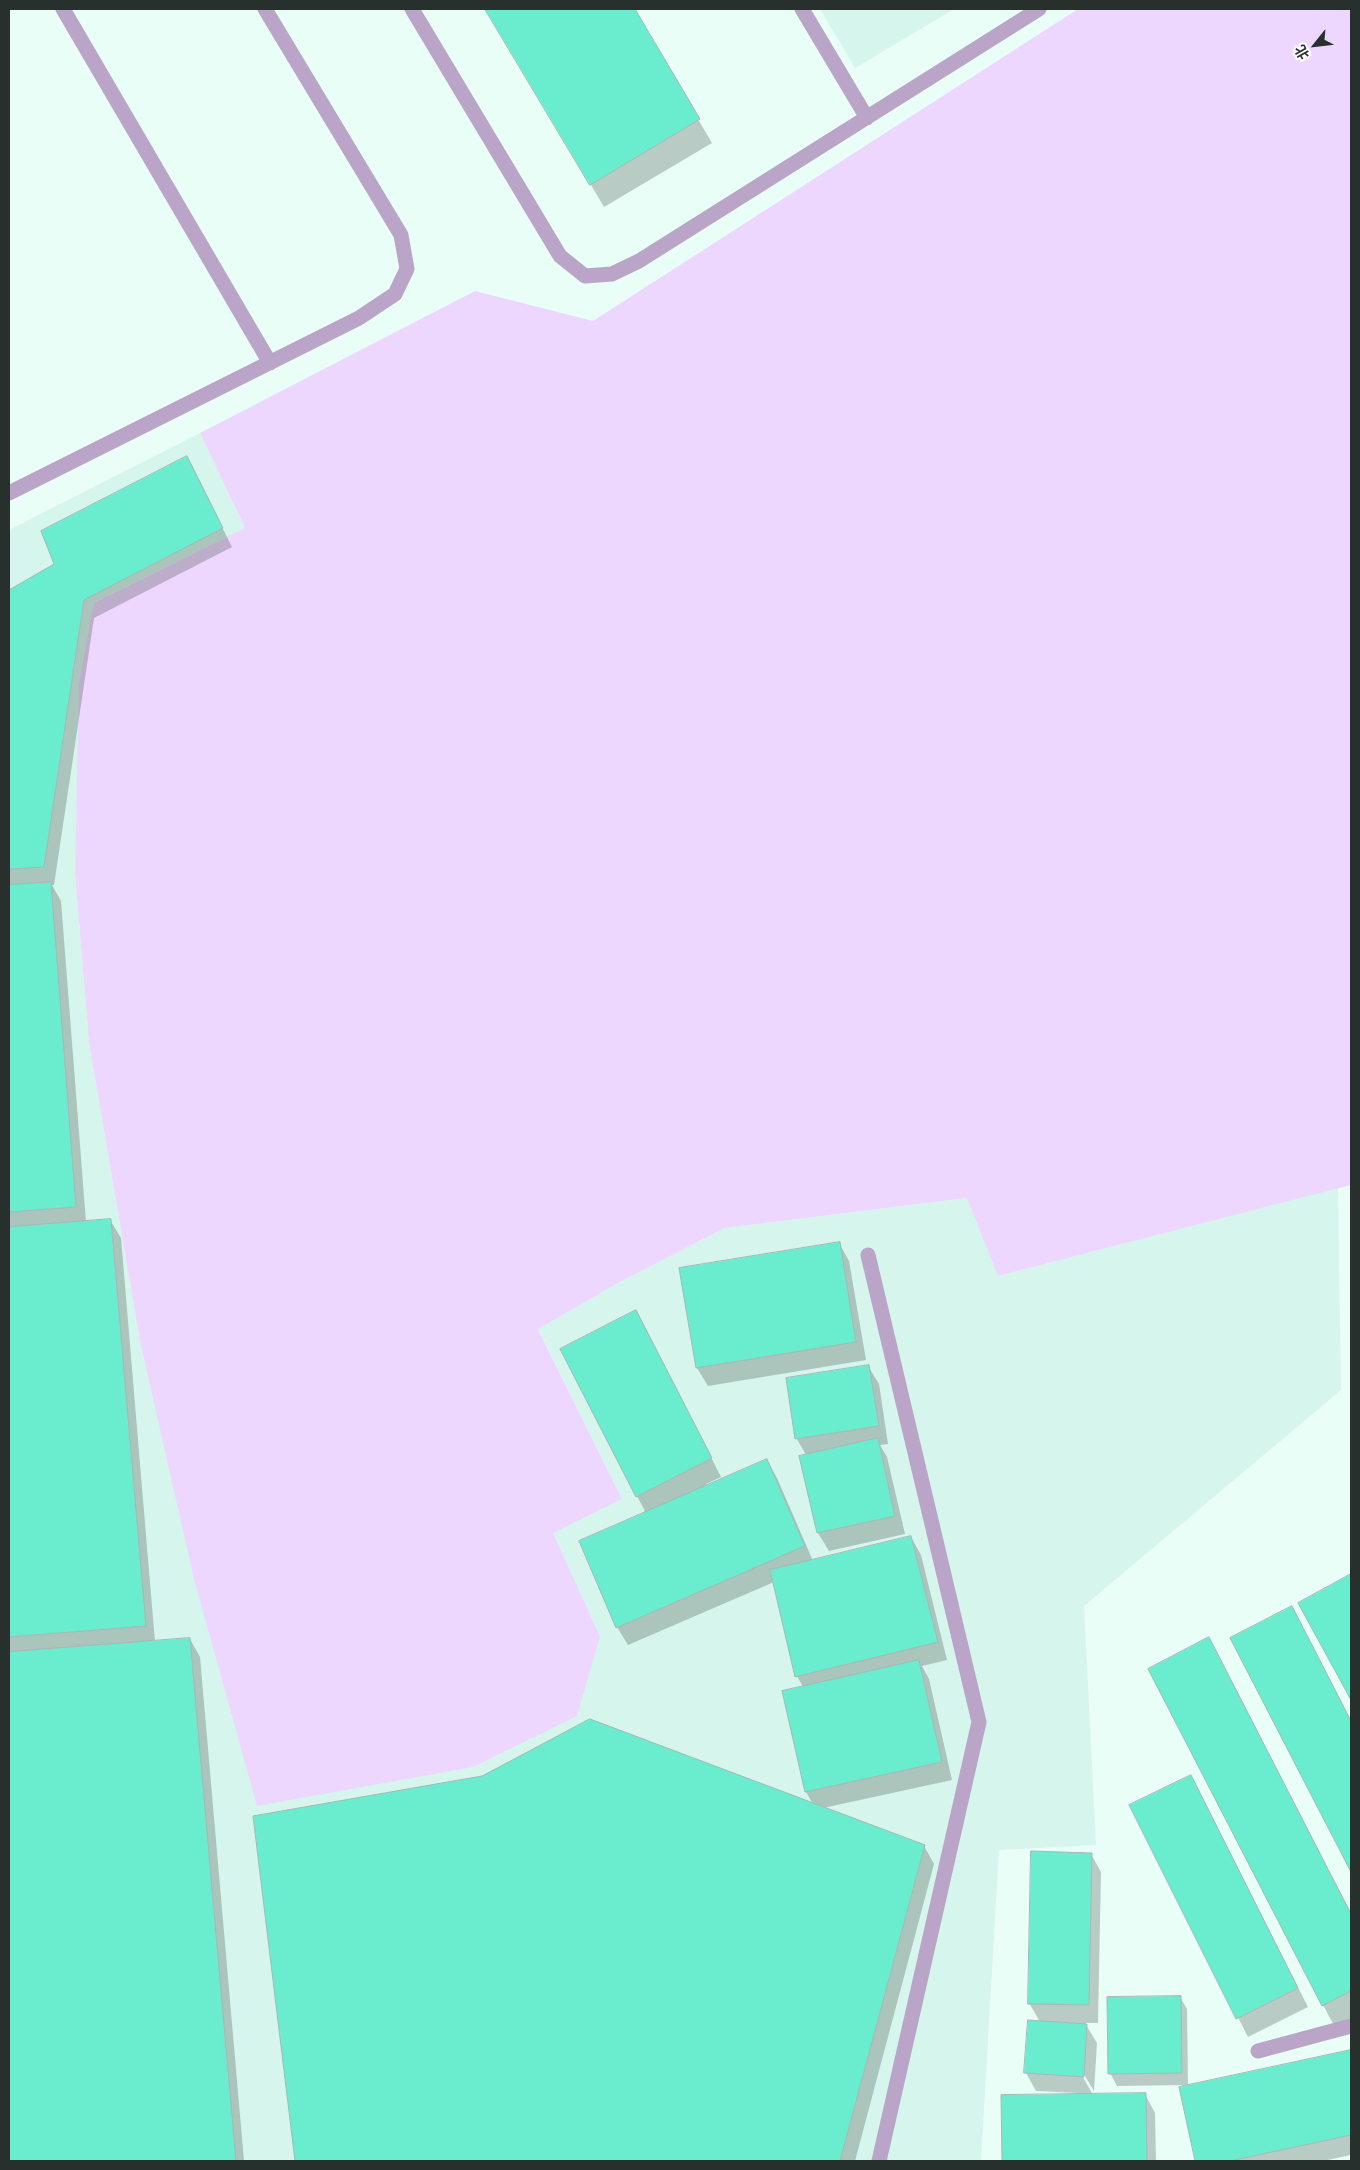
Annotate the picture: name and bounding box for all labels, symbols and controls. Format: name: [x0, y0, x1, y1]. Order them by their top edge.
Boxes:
north arrow: [1290, 20, 1340, 70]
text: 北: [1291, 42, 1313, 63]

